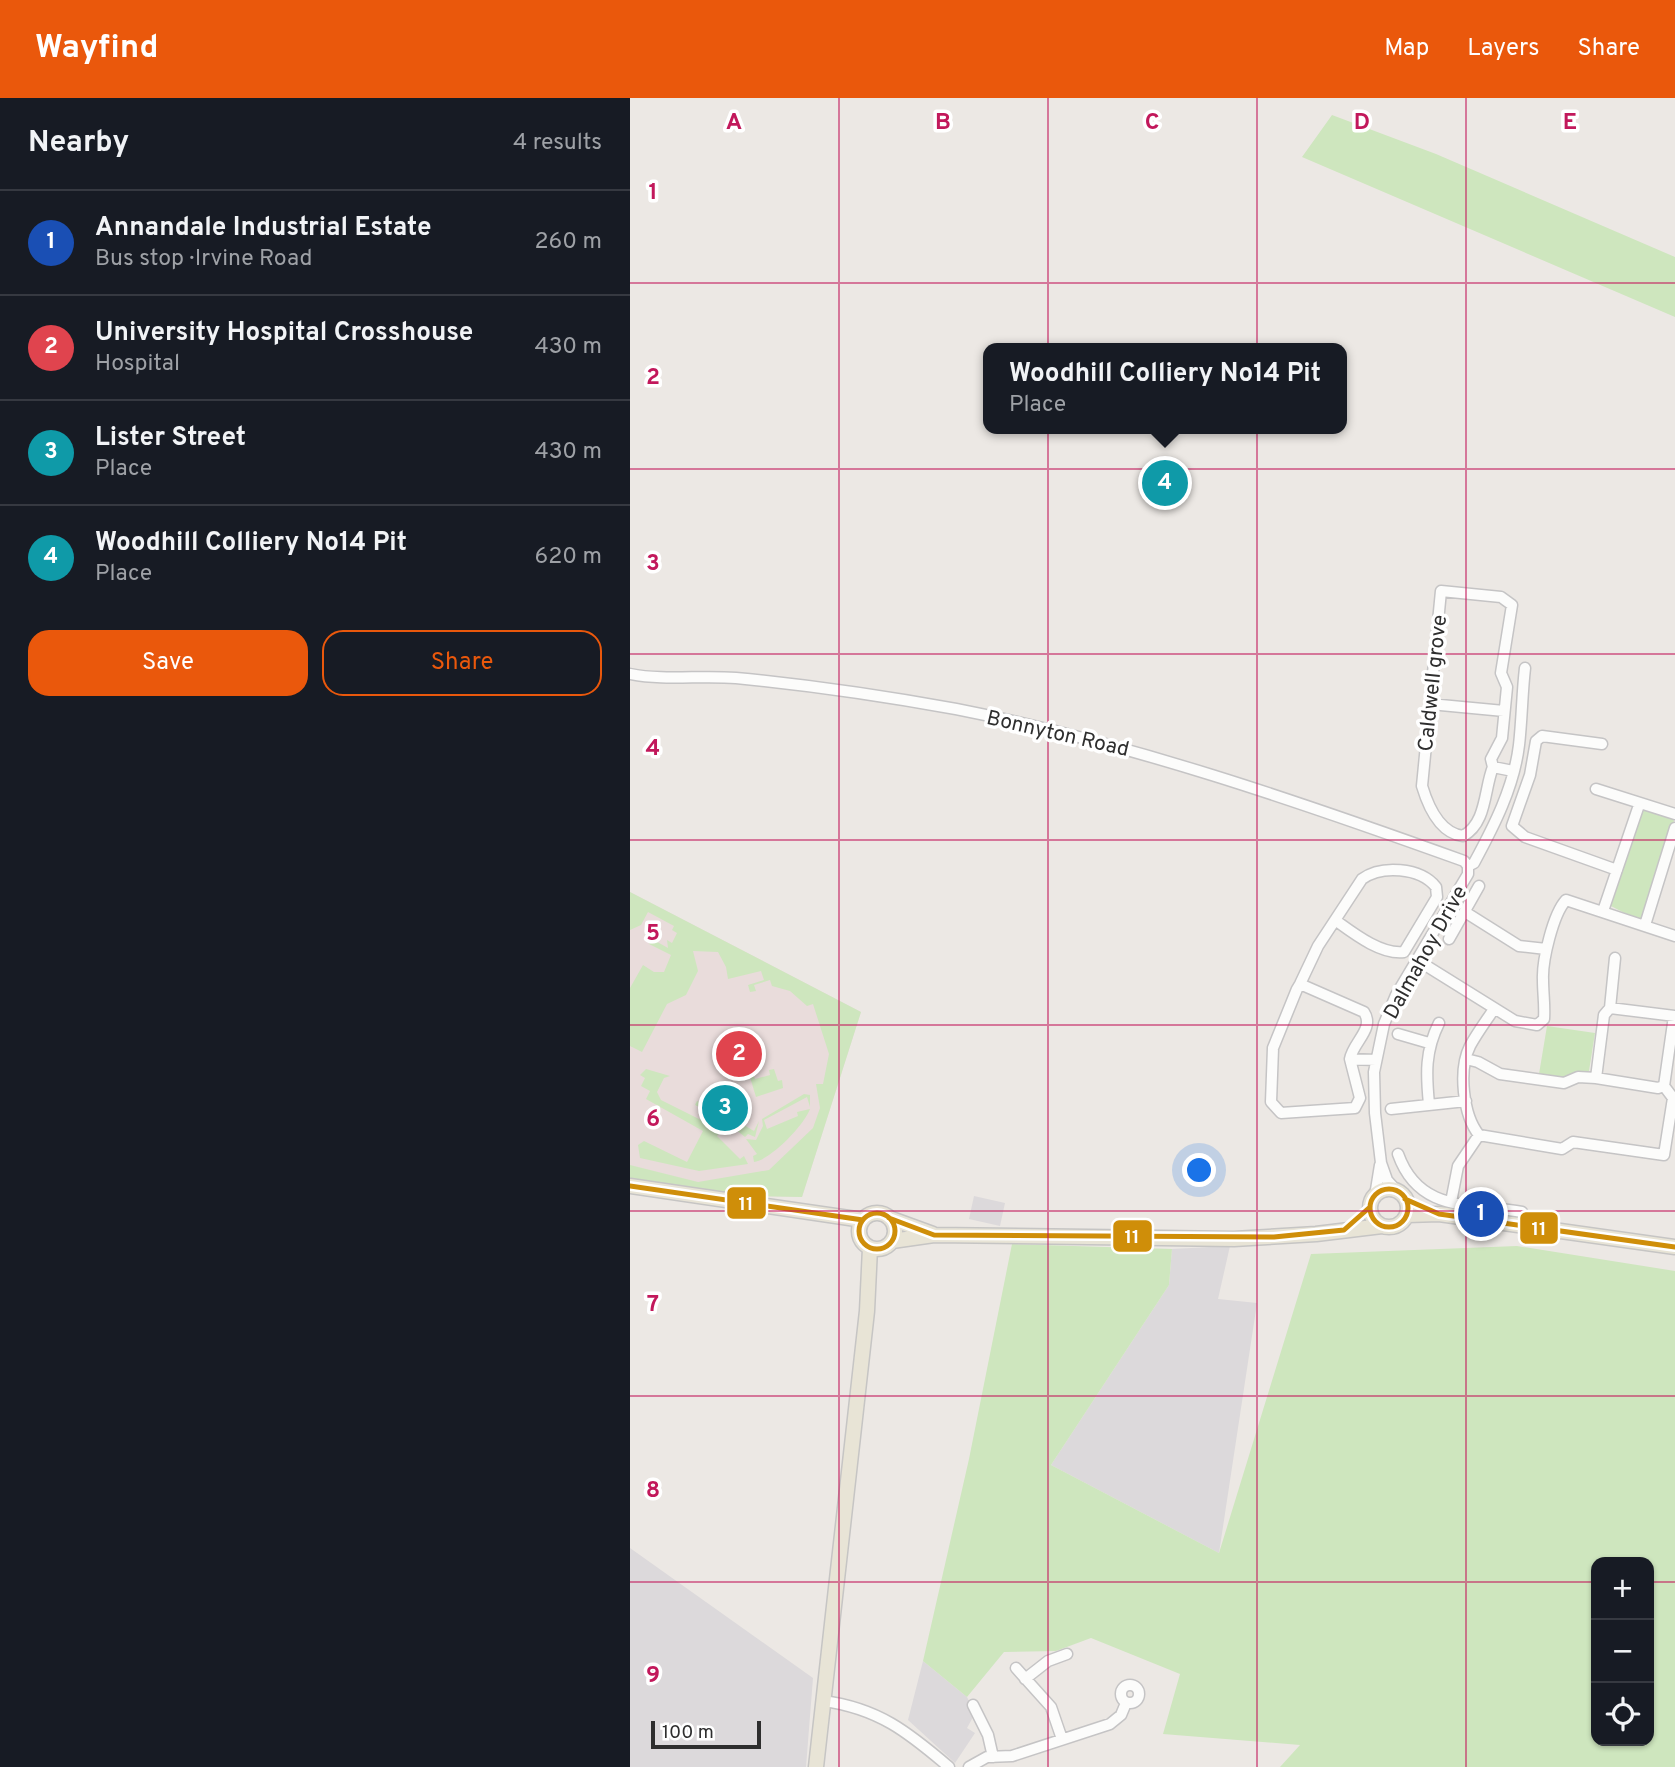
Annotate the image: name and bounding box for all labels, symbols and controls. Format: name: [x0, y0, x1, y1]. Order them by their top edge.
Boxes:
text: Wayfind: [35, 28, 158, 70]
text: Map: [1384, 34, 1429, 64]
text: Layers: [1467, 34, 1539, 64]
text: Share: [1577, 34, 1640, 64]
text: A: [726, 109, 742, 138]
text: B: [935, 109, 951, 138]
text: C: [1145, 109, 1159, 138]
text: D: [1354, 109, 1370, 138]
text: E: [1563, 109, 1577, 138]
text: Nearby: [28, 125, 129, 162]
text: 4 results: [513, 129, 602, 158]
text: 1: [648, 179, 658, 208]
text: Annandale Industrial Estate: [95, 212, 431, 245]
text: 1: [46, 228, 56, 257]
text: 260 m: [535, 228, 602, 257]
text: Bus stop · Irvine Road: [95, 245, 312, 274]
text: University Hospital Crosshouse: [95, 317, 473, 350]
text: 2: [44, 333, 58, 362]
text: 430 m: [534, 333, 602, 362]
popup: [983, 343, 1347, 434]
text: Hospital: [95, 350, 180, 379]
text: Woodhill Colliery No14 Pit: [1009, 358, 1321, 391]
text: 2: [646, 364, 660, 393]
text: Place: [1009, 391, 1066, 420]
text: Lister Street: [95, 422, 246, 455]
text: 3: [44, 438, 58, 467]
text: 430 m: [534, 438, 602, 467]
text: Place: [95, 455, 152, 484]
pin: 4: [1142, 457, 1188, 509]
text: Woodhill Colliery No14 Pit: [95, 527, 407, 560]
text: 4: [44, 543, 58, 572]
text: 620 m: [535, 543, 602, 572]
text: 3: [646, 550, 660, 579]
text: Place: [95, 560, 152, 589]
street label: Caldwell grove: [1413, 614, 1454, 753]
button: Save: [28, 630, 308, 696]
button: Share: [322, 630, 602, 696]
street label: Bonnyton Road: [984, 705, 1132, 764]
text: 4: [646, 735, 660, 764]
street label: Dalmahoy Drive: [1378, 881, 1474, 1024]
text: 5: [646, 920, 660, 949]
pin: 2: [716, 1028, 762, 1080]
pin: 3: [702, 1082, 748, 1134]
text: 6: [646, 1106, 660, 1135]
your location: [1182, 1153, 1216, 1187]
line badge: 11: [726, 1186, 767, 1220]
pin: 1: [1458, 1188, 1504, 1240]
text: 11: [738, 1193, 754, 1217]
line badge: 11: [1519, 1211, 1559, 1245]
text: 11: [1531, 1218, 1547, 1242]
line badge: 11: [1112, 1219, 1153, 1253]
text: 11: [1124, 1226, 1140, 1250]
text: 7: [647, 1291, 659, 1320]
text: 8: [646, 1477, 660, 1506]
map controls: [1591, 1557, 1654, 1746]
button: +: [1591, 1557, 1654, 1620]
button: −: [1591, 1620, 1654, 1683]
text: 9: [646, 1662, 660, 1691]
button: locate: [1591, 1683, 1654, 1746]
scale bar: [651, 1718, 761, 1750]
text: 100 m: [662, 1721, 714, 1745]

